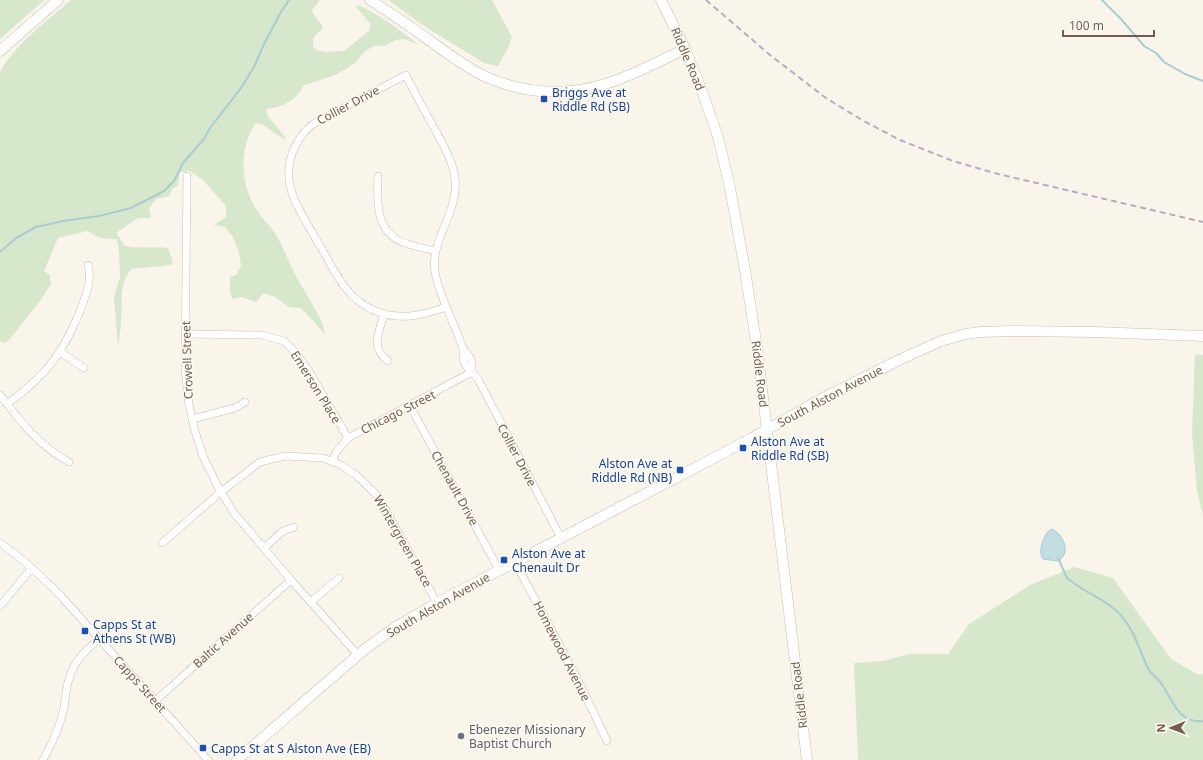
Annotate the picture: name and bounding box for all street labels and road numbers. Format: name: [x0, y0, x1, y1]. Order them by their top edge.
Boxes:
street label: Riddle Road: [667, 25, 709, 93]
street label: Collier Drive: [314, 81, 383, 129]
street label: Crowell Street: [177, 320, 197, 399]
street label: Riddle Road: [747, 340, 773, 408]
street label: Emerson Place: [287, 347, 345, 427]
street label: South Alston Avenue: [774, 361, 886, 431]
street label: Chicago Street: [358, 386, 439, 438]
street label: Collier Drive: [493, 421, 541, 490]
street label: Chenault Drive: [427, 447, 483, 529]
street label: Wintergreen Place: [370, 492, 436, 590]
street label: South Alston Avenue: [383, 568, 493, 642]
street label: Homewood Avenue: [529, 598, 595, 704]
street label: Baltic Avenue: [189, 608, 257, 672]
street label: Capps Street: [110, 652, 171, 717]
street label: Riddle Road: [786, 661, 812, 729]

